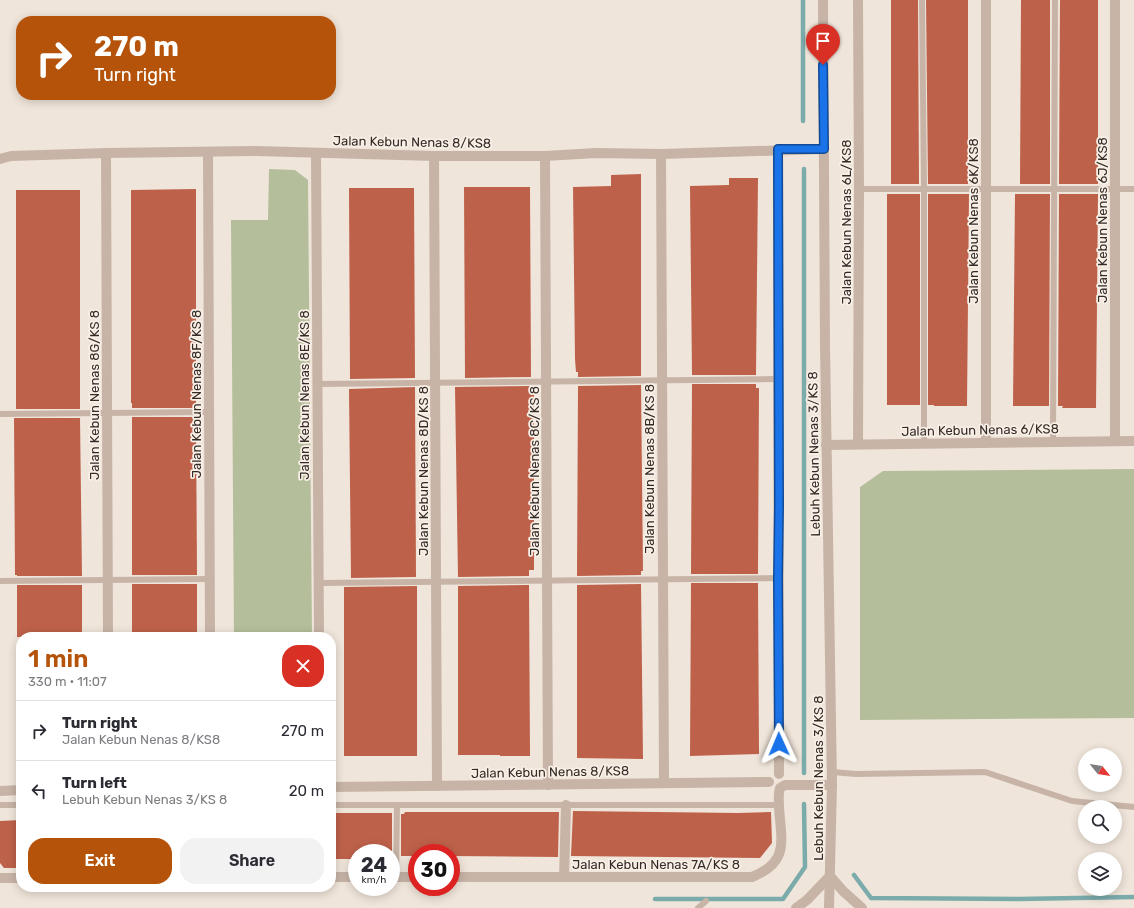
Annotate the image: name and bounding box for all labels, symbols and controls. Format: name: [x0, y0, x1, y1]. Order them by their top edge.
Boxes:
pin: [806, 24, 840, 65]
text: 270 m: [94, 30, 179, 63]
icon: arrive: [812, 30, 834, 52]
icon: right: [28, 32, 80, 84]
text: Turn right: [94, 64, 176, 86]
street label: Jalan Kebun Nenas 8/KS8: [333, 133, 491, 151]
street label: Jalan Kebun Nenas 6J/KS8: [1095, 137, 1110, 303]
street label: Jalan Kebun Nenas 6K/KS8: [966, 138, 981, 304]
street label: Jalan Kebun Nenas 6L/KS8: [839, 139, 854, 305]
street label: Jalan Kebun Nenas 8G/KS 8: [87, 310, 102, 480]
street label: Jalan Kebun Nenas 8F/KS 8: [189, 310, 204, 478]
street label: Jalan Kebun Nenas 8E/KS 8: [297, 310, 312, 480]
street label: Lebuh Kebun Nenas 3/KS 8: [805, 371, 823, 537]
street label: Jalan Kebun Nenas 8B/KS 8: [642, 384, 657, 554]
street label: Jalan Kebun Nenas 8D/KS 8: [416, 386, 431, 556]
street label: Jalan Kebun Nenas 8C/KS 8: [527, 386, 542, 556]
street label: Jalan Kebun Nenas 6/KS8: [901, 421, 1059, 439]
text: 1 min: [28, 645, 88, 673]
button: close: [282, 645, 324, 687]
text: 330 m · 11:07: [28, 674, 107, 689]
street label: Lebuh Kebun Nenas 3/KS 8: [811, 695, 826, 861]
text: Turn right: [62, 714, 137, 732]
icon: right: [28, 720, 50, 742]
text: 270 m: [281, 722, 324, 740]
position arrow: [758, 723, 800, 765]
text: Jalan Kebun Nenas 8/KS8: [62, 732, 220, 747]
north arrow: [1078, 748, 1122, 792]
map controls: [1078, 748, 1122, 896]
street label: Jalan Kebun Nenas 8/KS8: [471, 763, 629, 781]
text: Turn left: [62, 774, 127, 792]
icon: left: [28, 780, 50, 802]
text: 20 m: [289, 782, 324, 800]
text: Lebuh Kebun Nenas 3/KS 8: [62, 792, 227, 807]
button: search: [1078, 800, 1122, 844]
button: Exit: [28, 838, 172, 884]
button: Share: [180, 838, 324, 884]
speed limit sign: 30: [408, 844, 460, 896]
button: layers: [1078, 852, 1122, 896]
text: 24: [361, 853, 387, 877]
street label: Jalan Kebun Nenas 7A/KS 8: [572, 857, 740, 872]
text: km/h: [362, 874, 386, 886]

